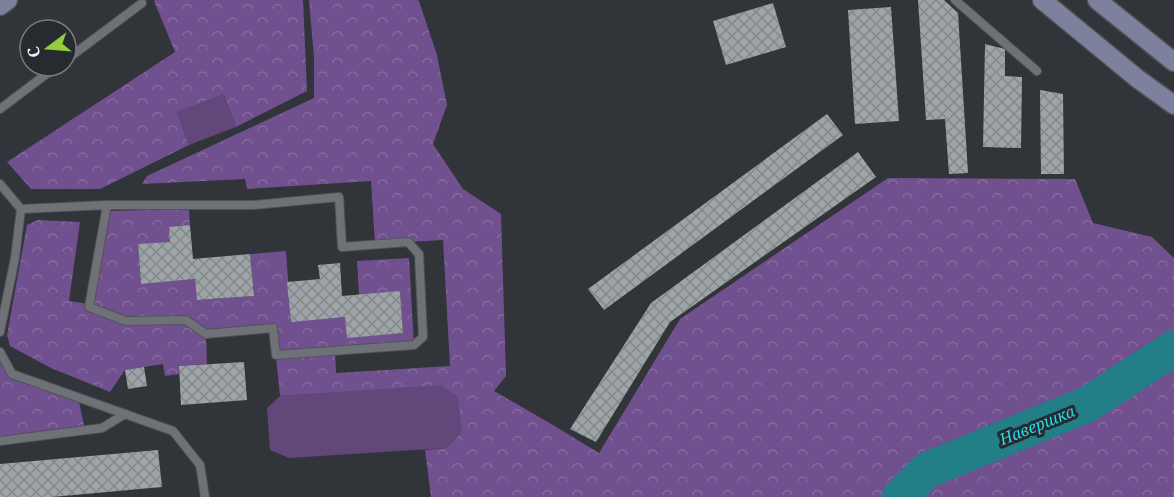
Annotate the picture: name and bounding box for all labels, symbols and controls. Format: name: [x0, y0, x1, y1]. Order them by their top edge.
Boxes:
north arrow: [18, 18, 78, 78]
text: С: [22, 44, 46, 60]
water label: Навершка: [995, 400, 1078, 450]

